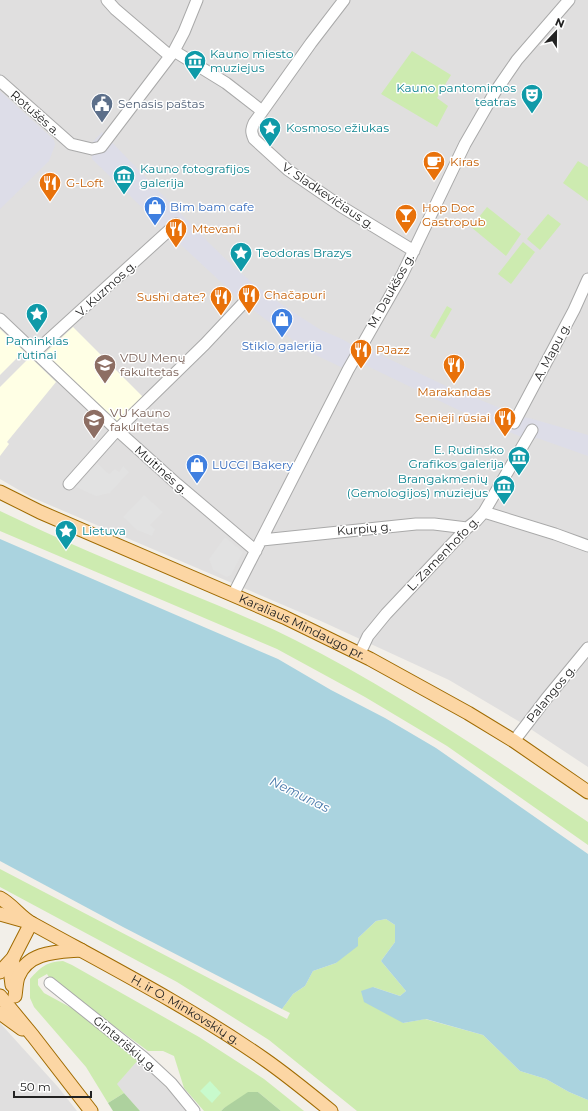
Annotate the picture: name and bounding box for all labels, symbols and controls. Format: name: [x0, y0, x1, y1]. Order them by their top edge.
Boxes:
north arrow: [536, 12, 576, 52]
text: N: [553, 15, 566, 31]
place label: Kauno miesto muziejus: [210, 46, 294, 75]
museum icon: Kauno miesto muziejus: [182, 48, 208, 81]
place label: Kauno pantomimos teatras: [396, 80, 516, 109]
theatre icon: Kauno pantomimos teatras: [519, 82, 545, 115]
street label: Rotušės a.: [7, 87, 63, 138]
public building icon: Senasis paštas: [89, 91, 115, 124]
place label: Senasis paštas: [118, 96, 205, 111]
place icon: Kosmoso ežiukas: [257, 115, 283, 148]
place label: Kosmoso ežiukas: [286, 120, 389, 135]
cafe icon: Kiras: [421, 149, 447, 182]
place label: Kiras: [450, 154, 479, 169]
street label: V. Sladkevičiaus g.: [279, 159, 377, 232]
place label: Kauno fotografijos galerija: [140, 161, 250, 190]
museum icon: Kauno fotografijos galerija: [111, 163, 137, 196]
restaurant icon: G-Loft: [37, 170, 63, 203]
place label: G-Loft: [66, 175, 103, 190]
shop icon: Bim bam cafe: [142, 194, 168, 227]
place label: Bim bam cafe: [170, 199, 254, 214]
place label: Hop Doc Gastropub: [422, 200, 486, 229]
bar icon: Hop Doc Gastropub: [393, 202, 419, 235]
restaurant icon: Mtevani: [163, 216, 189, 249]
place label: Mtevani: [192, 221, 240, 236]
place icon: Teodoras Brazys: [228, 240, 254, 273]
place label: Teodoras Brazys: [256, 245, 352, 260]
street label: M. Daukšos g.: [364, 251, 417, 330]
street label: V. Kuzmos g.: [72, 258, 139, 320]
restaurant icon: Chačapuri: [236, 282, 262, 315]
restaurant icon: Sushi date?: [208, 284, 234, 317]
place label: Chačapuri: [264, 287, 326, 302]
place label: Sushi date?: [137, 289, 206, 304]
place icon: Paminklas rutinai: [24, 301, 50, 334]
shop icon: Stiklo galerija: [269, 306, 295, 339]
street label: A. Mapu g.: [530, 320, 573, 383]
place label: Paminklas rutinai: [6, 333, 69, 362]
restaurant icon: PJazz: [348, 337, 374, 370]
place label: Stiklo galerija: [242, 338, 322, 353]
place label: PJazz: [376, 342, 410, 357]
place label: VDU Menų fakultetas: [120, 350, 186, 379]
school or university icon: VDU Menų fakultetas: [92, 352, 118, 385]
restaurant icon: Marakandas: [441, 352, 467, 385]
place label: Marakandas: [417, 384, 491, 399]
place label: VU Kauno fakultetas: [110, 405, 170, 434]
restaurant icon: Senieji rūsiai: [492, 405, 518, 438]
school or university icon: VU Kauno fakultetas: [81, 407, 107, 440]
place label: Senieji rūsiai: [415, 410, 490, 425]
street label: Muitinės g.: [132, 442, 191, 497]
place label: E. Rudinsko Grafikos galerija: [408, 442, 504, 471]
museum icon: E. Rudinsko Grafikos galerija: [506, 444, 532, 477]
shop icon: LUCCI Bakery: [184, 452, 210, 485]
place label: LUCCI Bakery: [212, 457, 294, 472]
place label: Brangakmenių (Gemologijos) muziejus: [347, 471, 488, 500]
museum icon: Brangakmenių (Gemologijos) muziejus: [491, 473, 517, 506]
street label: L. Zamenhofo g.: [404, 514, 482, 594]
place icon: Lietuva: [53, 518, 79, 551]
street label: Kurpių g.: [336, 519, 392, 538]
place label: Lietuva: [82, 523, 126, 538]
street label: Karaliaus Mindaugo pr.: [237, 591, 368, 663]
street label: Palangos g.: [523, 662, 578, 725]
water label: Nemunas: [267, 773, 333, 816]
street label: H. ir O. Minkovskių g.: [129, 971, 243, 1048]
street label: Gintariškių g.: [90, 1013, 160, 1075]
scale bar: [14, 1073, 91, 1099]
text: 50 m: [20, 1079, 51, 1094]

